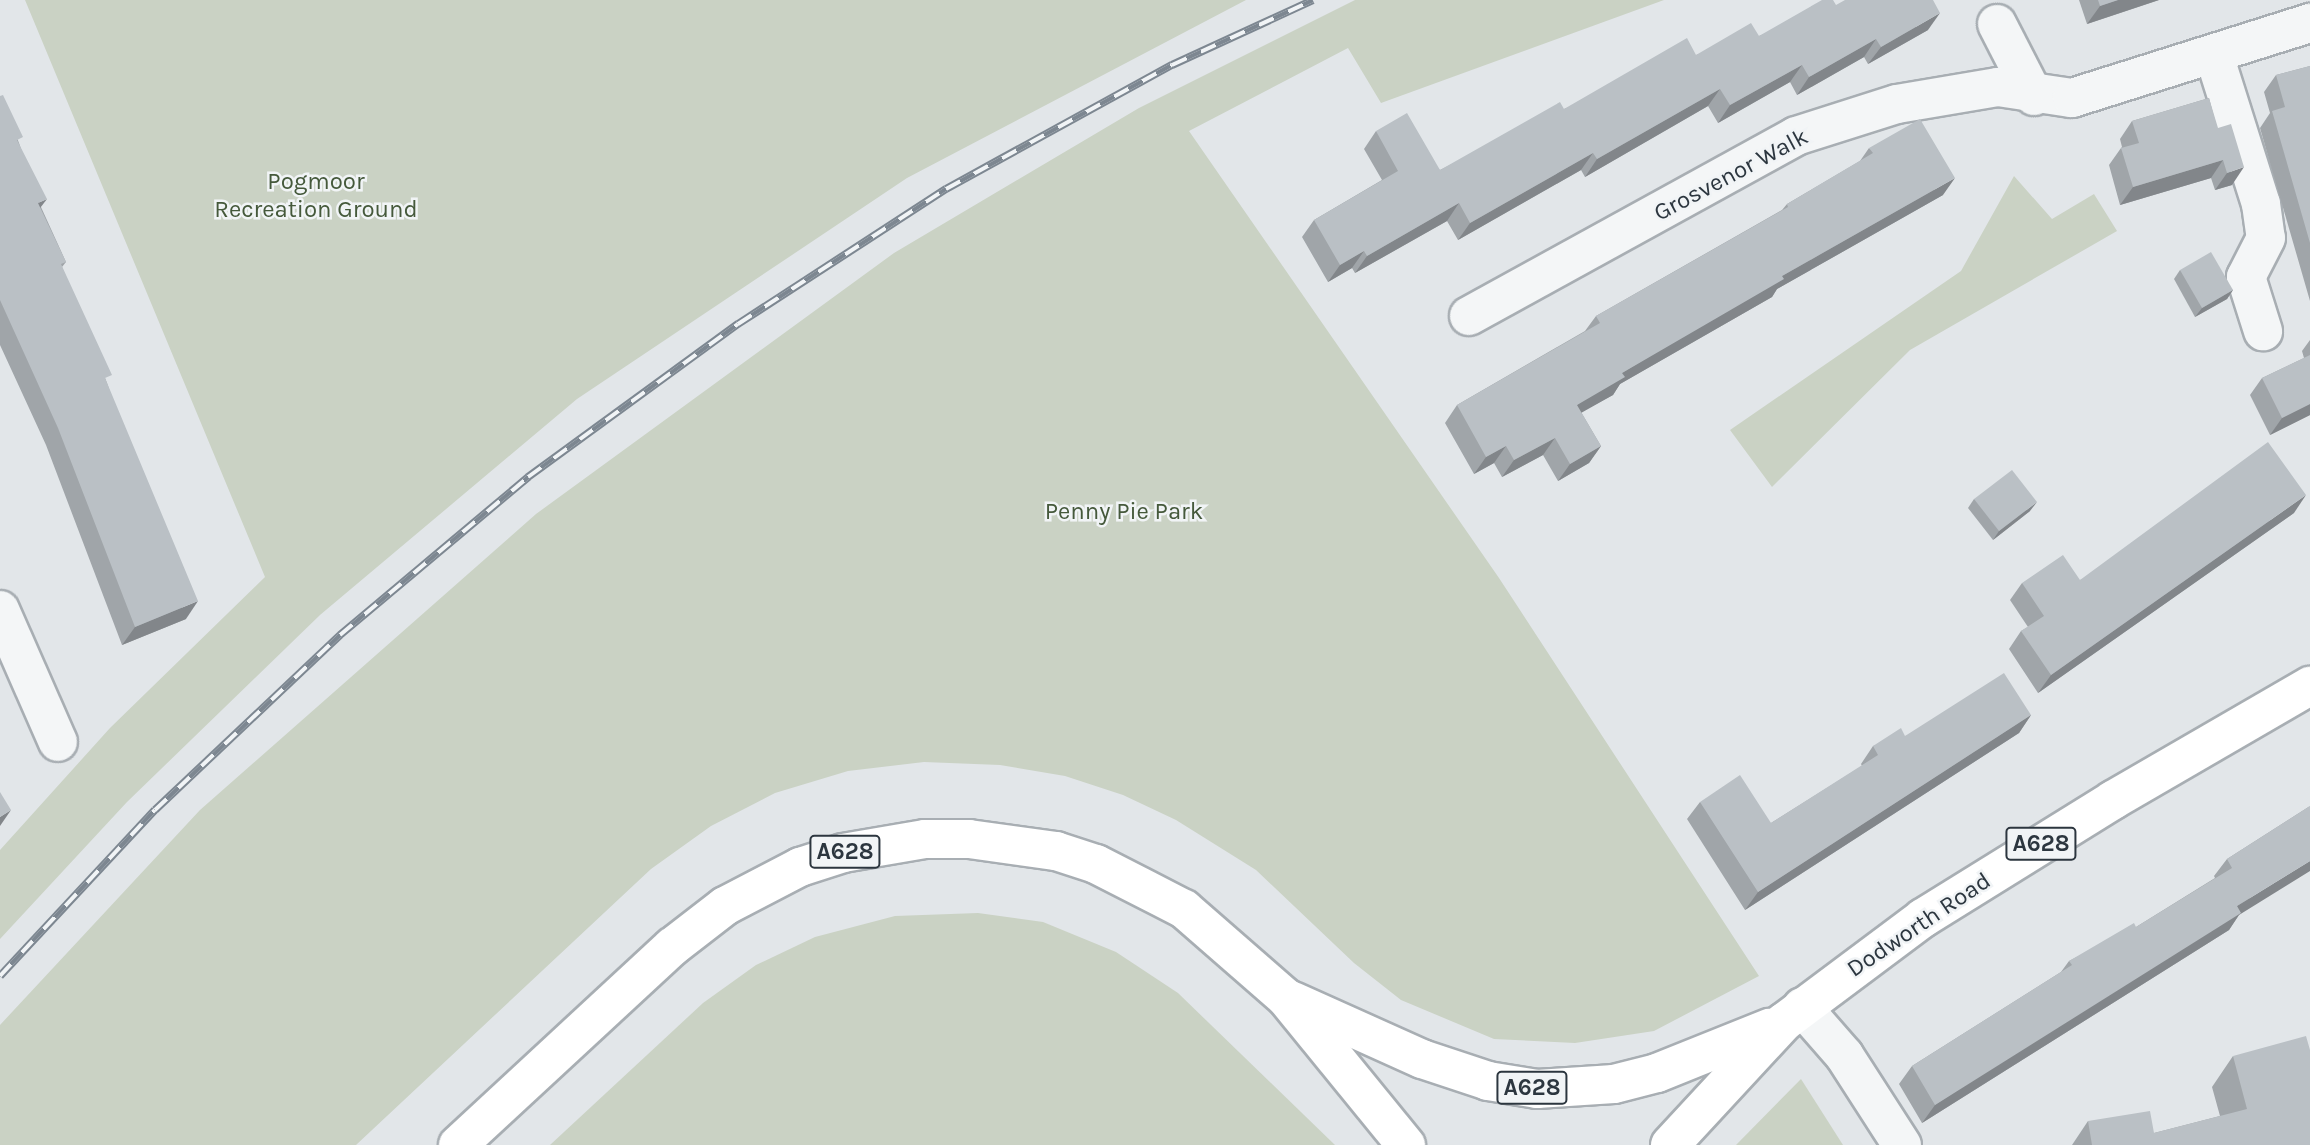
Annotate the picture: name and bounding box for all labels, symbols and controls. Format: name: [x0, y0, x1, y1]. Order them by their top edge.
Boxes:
street label: Grosvenor Walk: [1649, 122, 1813, 228]
park label: Pogmoor Recreation Ground: [214, 168, 418, 224]
park label: Penny Pie Park: [1045, 498, 1203, 526]
road number: A628: [2004, 824, 2078, 864]
road number: A628: [808, 832, 882, 872]
street label: Dodworth Road: [1842, 866, 1996, 984]
road number: A628: [1495, 1068, 1569, 1107]

